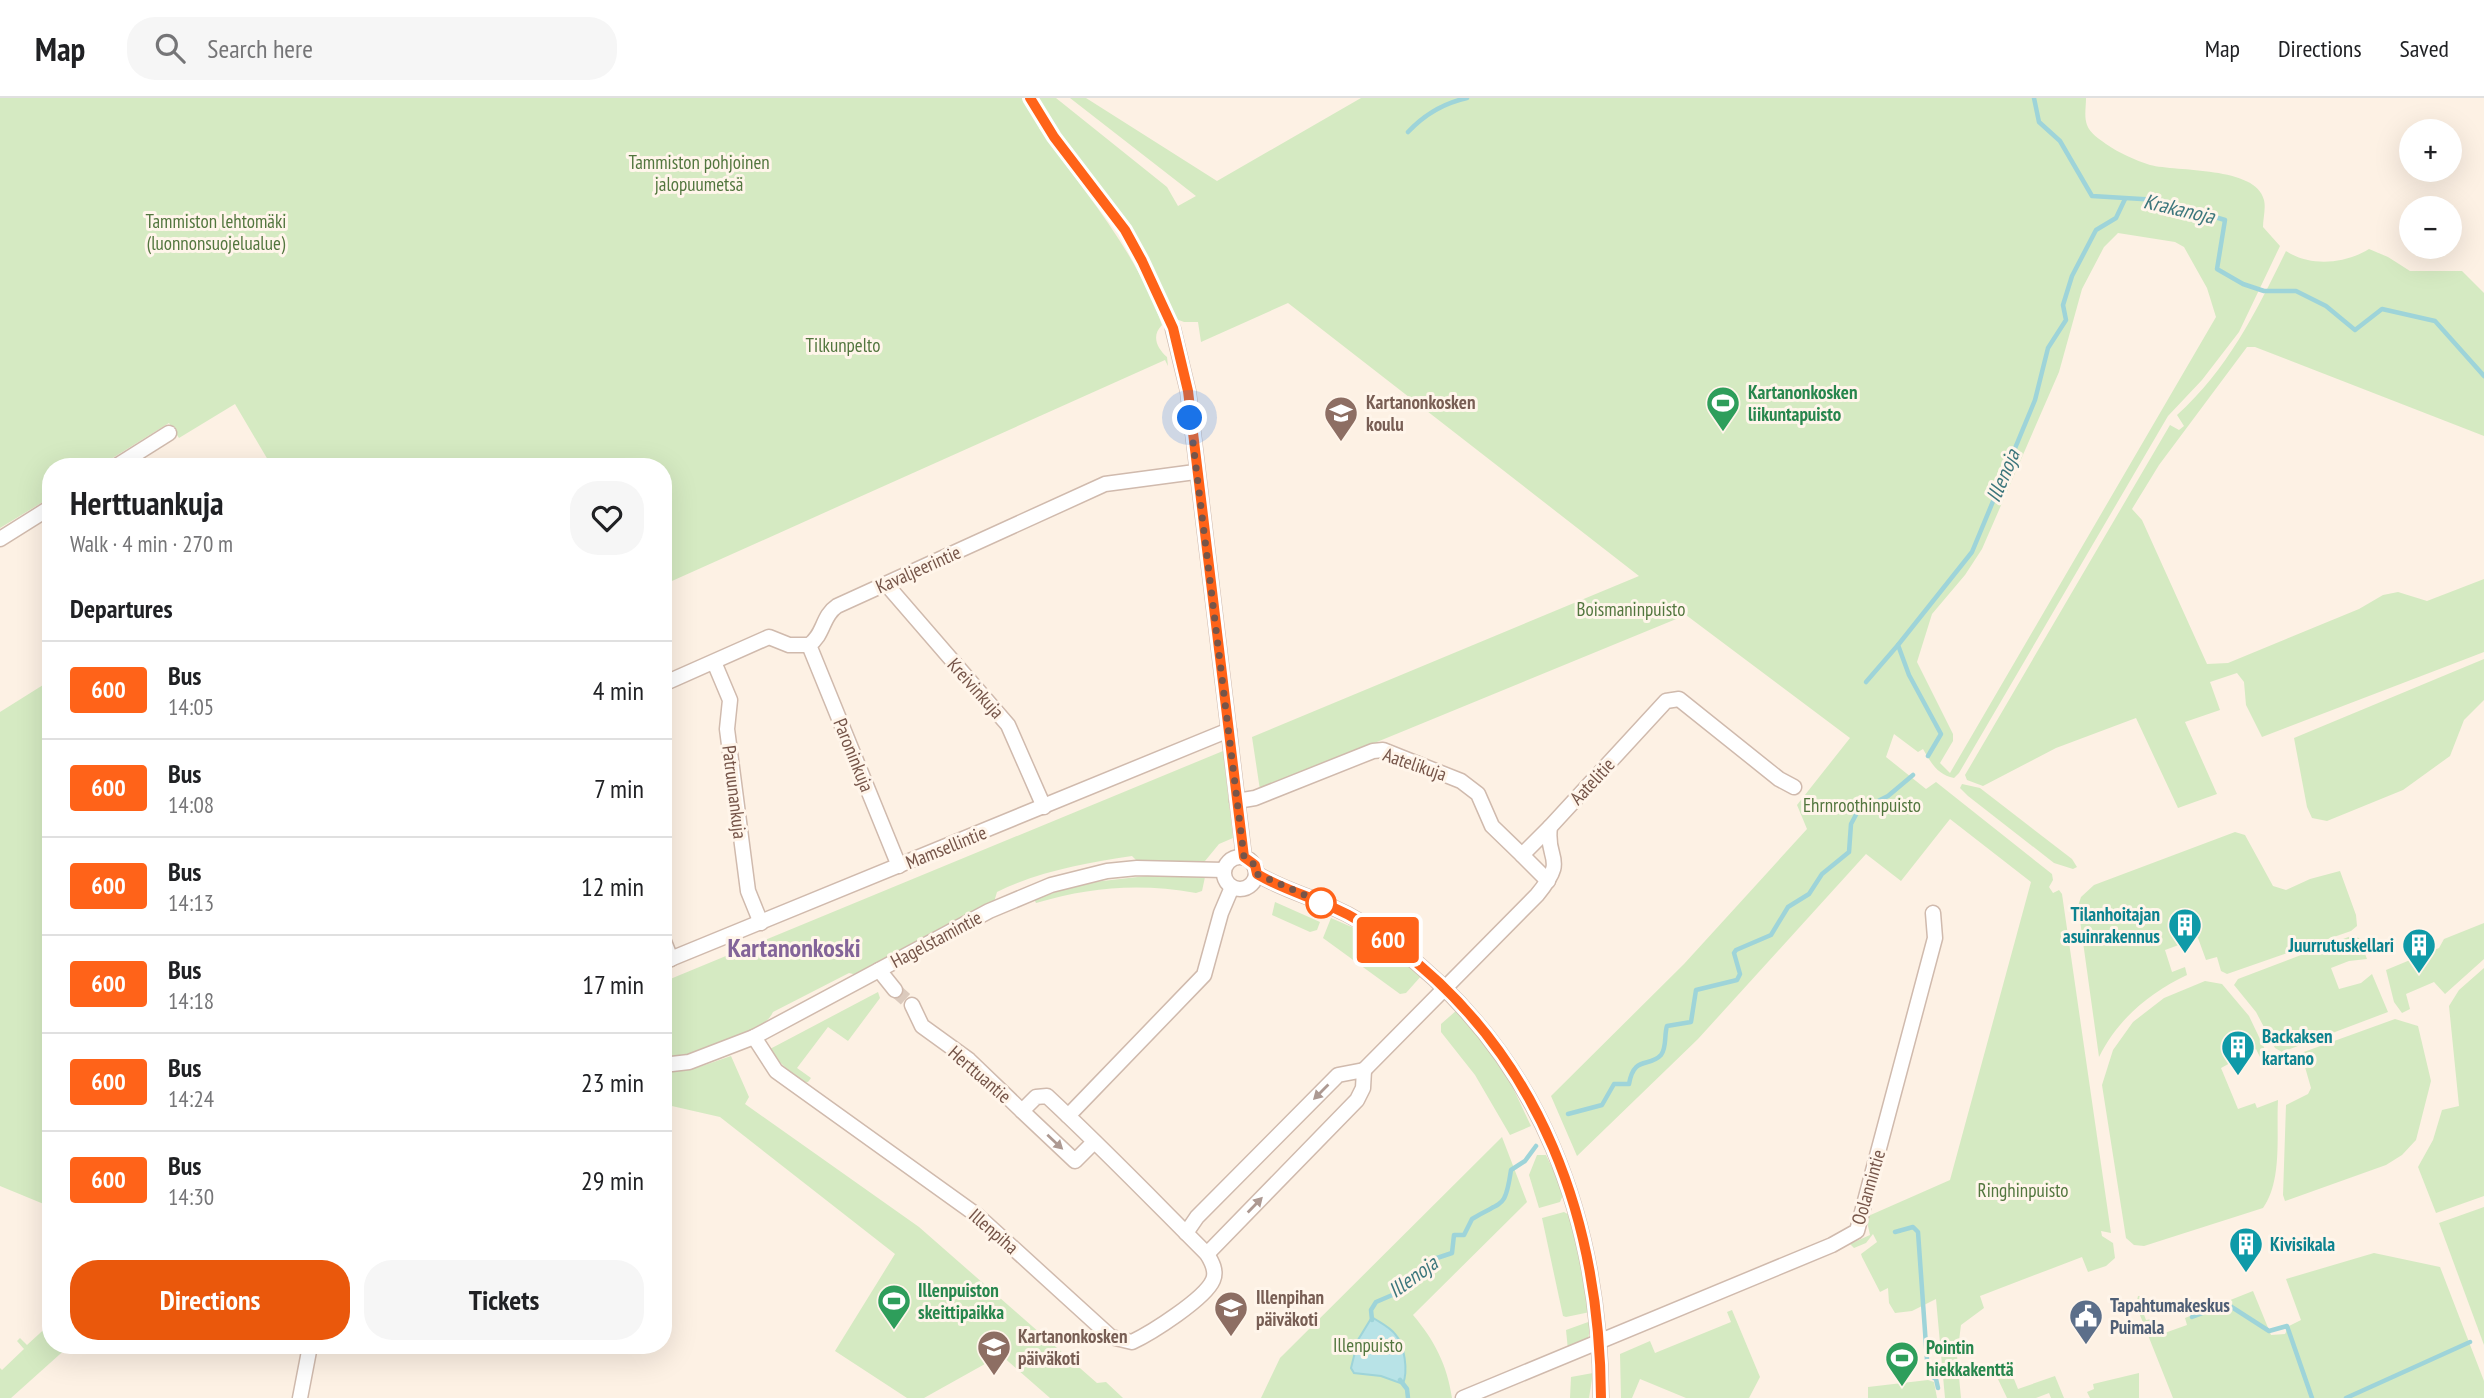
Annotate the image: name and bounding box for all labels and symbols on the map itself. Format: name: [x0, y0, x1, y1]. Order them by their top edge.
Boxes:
park label: Tammiston pohjoinen jalopuumetsä: [628, 150, 770, 196]
water label: Krakanoja: [2141, 187, 2219, 230]
park label: Tammiston lehtomäki (luonnonsuojelualue): [146, 209, 286, 255]
park label: Tilkunpelto: [806, 333, 880, 357]
place label: Kartanonkosken liikuntapuisto: [1748, 380, 1857, 426]
sports icon: Kartanonkosken liikuntapuisto: [1704, 384, 1742, 433]
place label: Kartanonkosken koulu: [1366, 390, 1475, 436]
school or university icon: Kartanonkosken koulu: [1322, 394, 1360, 443]
your location: [1172, 400, 1207, 435]
water label: Illenoja: [1979, 444, 2026, 506]
street label: Kavaljeerintie: [872, 540, 964, 598]
park label: Boismaninpuisto: [1577, 597, 1685, 621]
street label: Kreivinkuja: [943, 653, 1009, 723]
street label: Paroninkuja: [828, 715, 880, 795]
street label: Aatelikuja: [1380, 742, 1450, 786]
street label: Patruunankuja: [717, 744, 753, 840]
street label: Aatelitie: [1564, 753, 1620, 809]
park label: Ehrnroothinpuisto: [1803, 793, 1921, 817]
street label: Mamsellintie: [902, 820, 990, 874]
unlabelled marker: [1306, 888, 1336, 918]
place label: Tilanhoitajan asuinrakennus: [2063, 902, 2160, 948]
street label: Hagelstamintie: [886, 905, 986, 973]
building icon: Tilanhoitajan asuinrakennus: [2166, 906, 2204, 955]
line badge: 600: [1348, 917, 1428, 963]
building icon: Juurrutuskellari: [2400, 926, 2438, 975]
district label: Kartanonkoski: [727, 931, 861, 964]
place label: Juurrutuskellari: [2288, 933, 2394, 957]
place label: Backaksen kartano: [2262, 1024, 2333, 1070]
building icon: Backaksen kartano: [2219, 1028, 2257, 1077]
street label: Herttuantie: [944, 1040, 1016, 1108]
one-way arrow: [1314, 1083, 1330, 1100]
one-way arrow: [1046, 1134, 1063, 1150]
street label: Oolannintie: [1846, 1147, 1890, 1227]
park label: Ringhinpuisto: [1978, 1178, 2068, 1202]
one-way arrow: [1246, 1197, 1262, 1214]
street label: Illenpiha: [964, 1203, 1024, 1259]
building icon: Kivisikala: [2227, 1225, 2265, 1274]
place label: Kivisikala: [2270, 1232, 2335, 1256]
water label: Illenoja: [1383, 1249, 1444, 1304]
place label: Illenpuiston skeittipaikka: [918, 1278, 1004, 1324]
sports icon: Illenpuiston skeittipaikka: [875, 1282, 913, 1331]
place label: Illenpihan päiväkoti: [1256, 1285, 1324, 1331]
school or university icon: Illenpihan päiväkoti: [1212, 1289, 1250, 1338]
place label: Tapahtumakeskus Puimala: [2110, 1293, 2230, 1339]
public building icon: Tapahtumakeskus Puimala: [2067, 1297, 2105, 1346]
place label: Kartanonkosken päiväkoti: [1018, 1324, 1127, 1370]
school or university icon: Kartanonkosken päiväkoti: [975, 1328, 1013, 1377]
park label: Illenpuisto: [1333, 1333, 1403, 1357]
place label: Pointin hiekkakenttä: [1926, 1335, 2014, 1381]
sports icon: Pointin hiekkakenttä: [1883, 1339, 1921, 1388]

